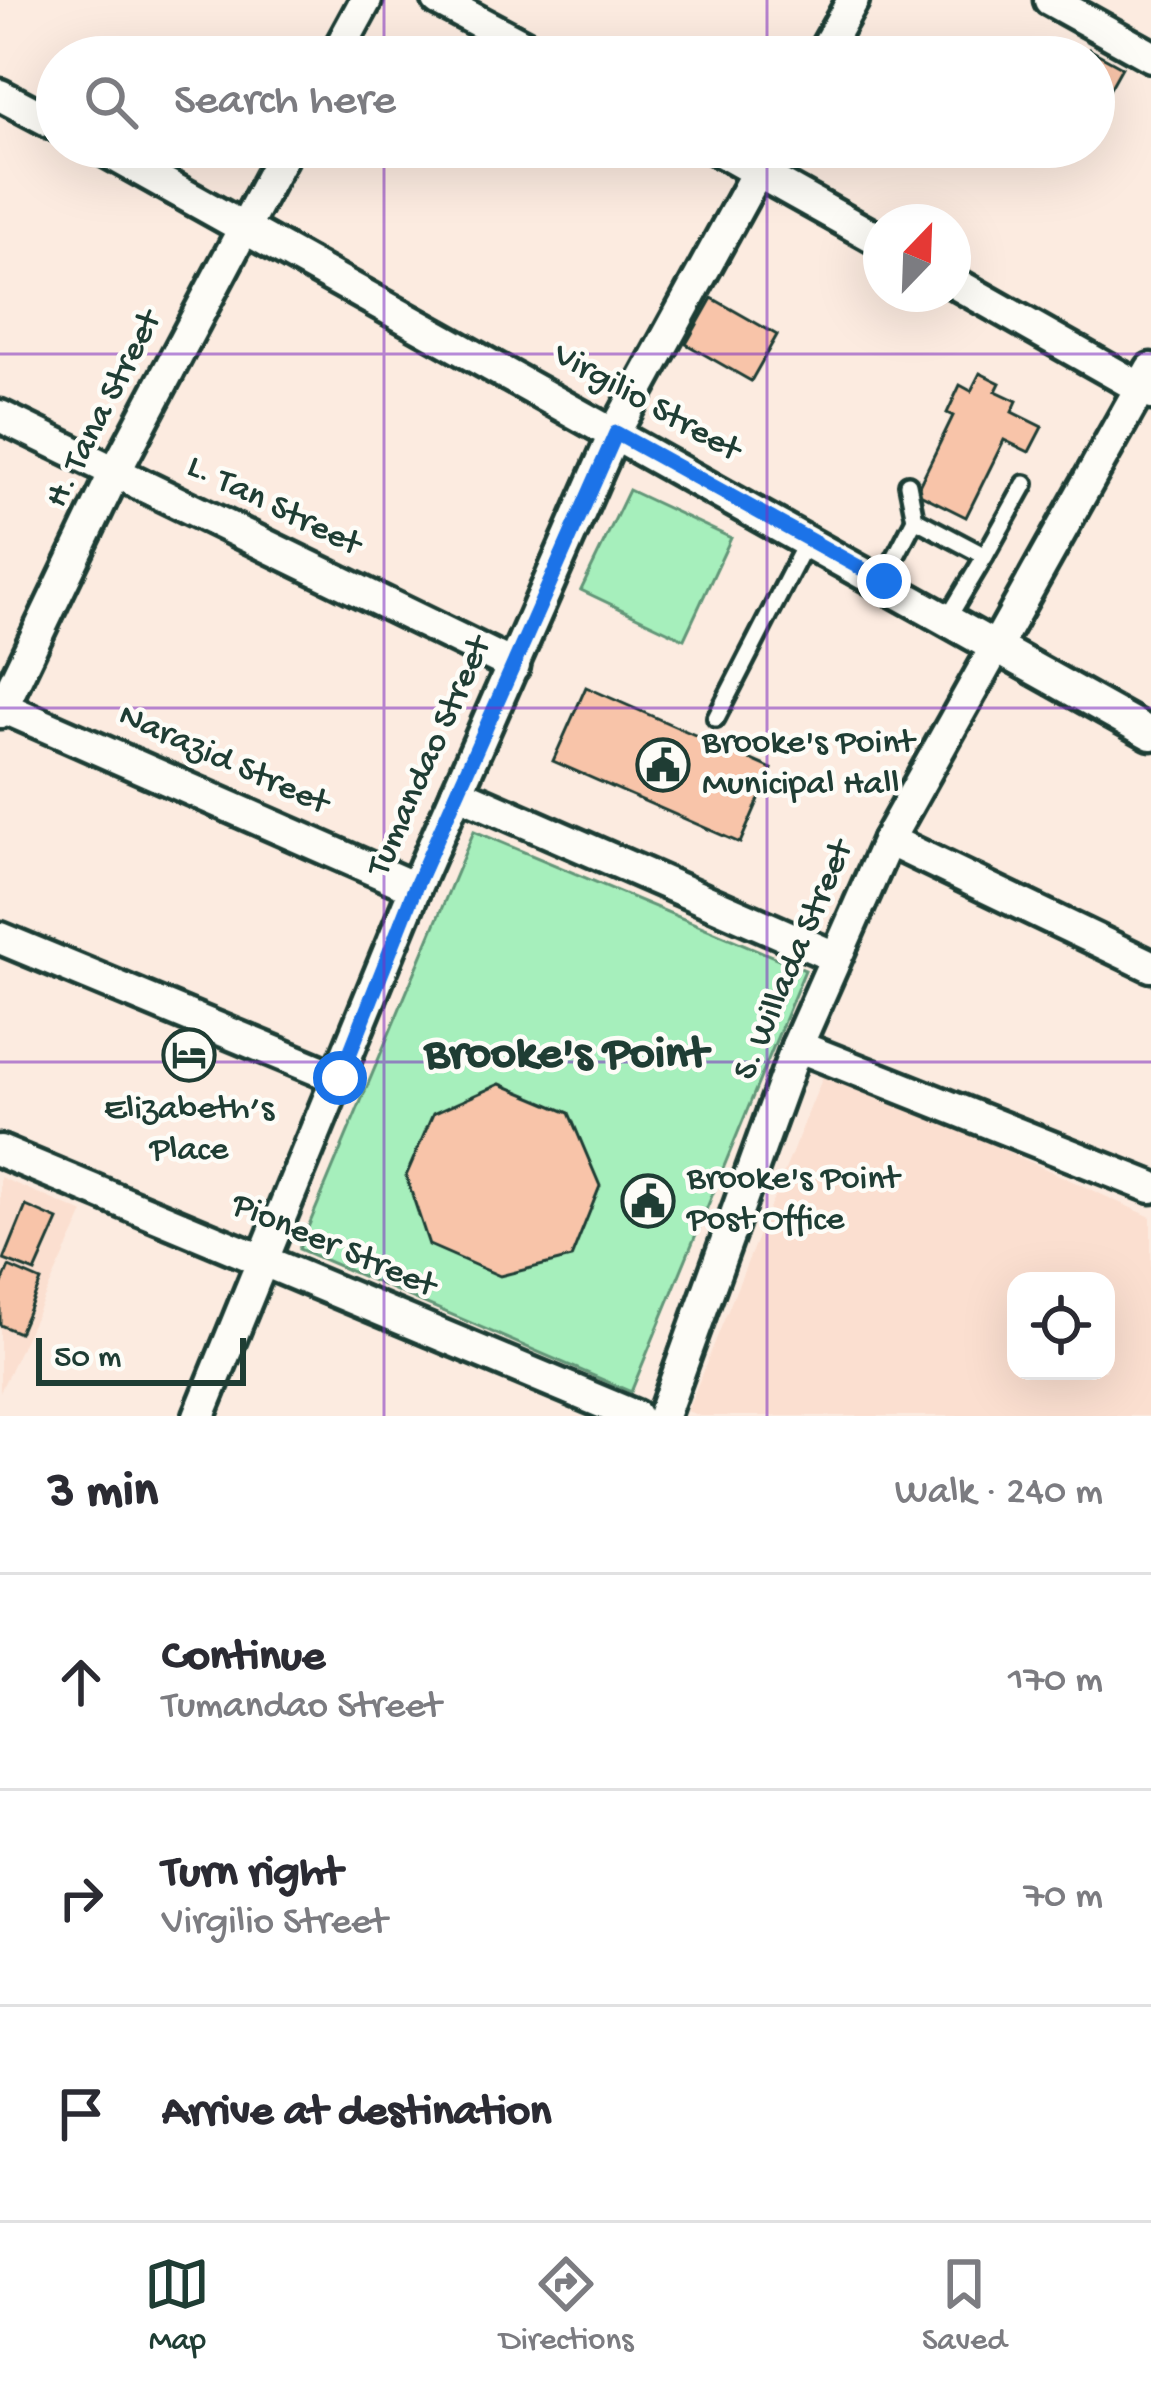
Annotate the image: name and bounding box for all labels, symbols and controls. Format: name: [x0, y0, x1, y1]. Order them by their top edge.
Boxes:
search box: [36, 36, 1115, 168]
icon: search: [78, 69, 144, 135]
text: Search here: [174, 76, 396, 129]
north arrow: [863, 204, 971, 312]
street label: H. Tana Street: [37, 301, 175, 516]
street label: Virgilio Street: [544, 334, 750, 475]
street label: L. Tan Street: [179, 446, 370, 569]
route end: [857, 554, 911, 608]
street label: Tumandao Street: [358, 628, 504, 885]
street label: Narazid Street: [111, 695, 338, 828]
place label: Brooke's Point Municipal Hall: [701, 723, 918, 807]
public building icon: Brooke's Point Municipal Hall: [635, 737, 691, 793]
street label: S. Willada Street: [725, 832, 866, 1087]
hotel icon: Elizabeth’s Place: [161, 1027, 217, 1083]
district label: Brooke's Point: [423, 1028, 712, 1085]
route start: [313, 1051, 367, 1105]
place label: Elizabeth’s Place: [104, 1089, 276, 1173]
place label: Brooke's Point Post Office: [686, 1159, 903, 1243]
public building icon: Brooke's Point Post Office: [620, 1173, 676, 1229]
street label: Pioneer Street: [223, 1184, 445, 1311]
map controls: [1007, 1272, 1115, 1380]
button: locate: [1007, 1272, 1115, 1380]
scale bar: [36, 1332, 246, 1385]
text: 50 m: [54, 1340, 121, 1378]
text: 3 min: [48, 1464, 158, 1524]
text: Walk · 240 m: [895, 1471, 1103, 1517]
text: Continue: [162, 1632, 325, 1685]
icon: ahead: [48, 1649, 114, 1715]
text: 170 m: [1008, 1659, 1103, 1705]
text: Tumandao Street: [162, 1685, 441, 1731]
text: Turn right: [162, 1848, 342, 1901]
icon: right: [48, 1865, 114, 1931]
text: 70 m: [1024, 1875, 1103, 1921]
text: Virgilio Street: [162, 1901, 387, 1947]
icon: arrive: [48, 2081, 114, 2147]
text: Arrive at destination: [162, 2087, 551, 2140]
tab: Map: [144, 2251, 210, 2361]
tab: Directions: [499, 2251, 633, 2361]
tab: Saved: [922, 2251, 1007, 2361]

